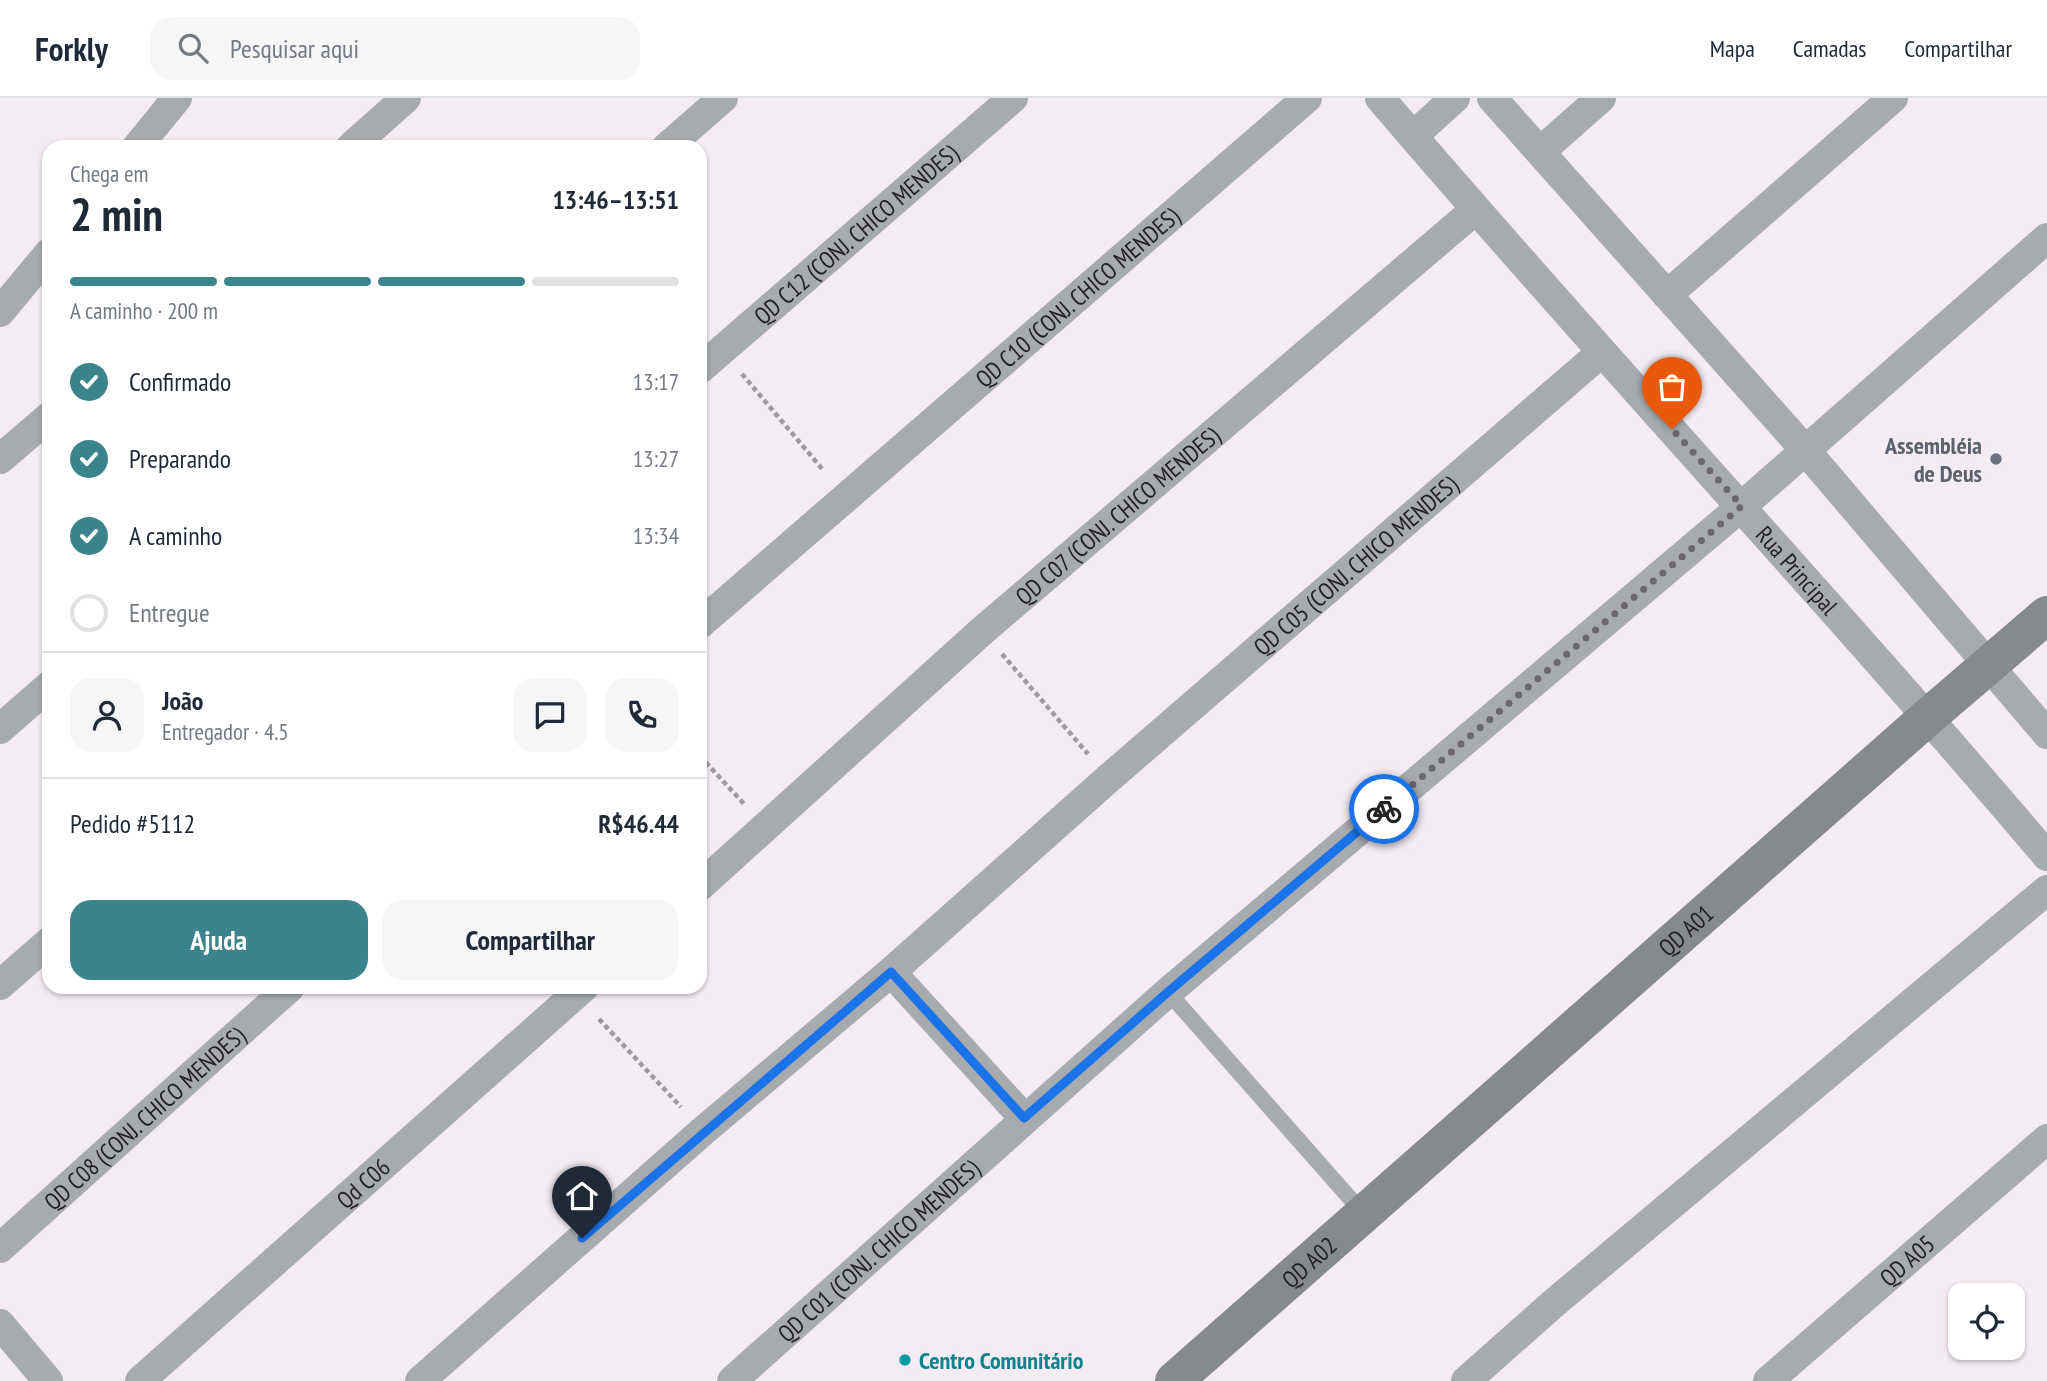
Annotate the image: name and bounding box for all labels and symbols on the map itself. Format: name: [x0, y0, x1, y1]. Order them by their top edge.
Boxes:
street label: QD C12 (CONJ. CHICO MENDES): [747, 137, 964, 331]
street label: QD C10 (CONJ. CHICO MENDES): [969, 200, 1186, 394]
pin: [1642, 357, 1702, 429]
street label: QD C07 (CONJ. CHICO MENDES): [1009, 419, 1226, 611]
place label: Assembléia de Deus: [1884, 430, 1982, 489]
marker: Assembléia de Deus: [1988, 451, 2004, 467]
street label: QD C05 (CONJ. CHICO MENDES): [1247, 468, 1464, 662]
street label: Rua Principal: [1749, 519, 1845, 621]
courier: [1349, 774, 1419, 844]
street label: QD A01: [1652, 898, 1720, 963]
street label: QD C08 (CONJ. CHICO MENDES): [37, 1019, 251, 1217]
street label: Qd C06: [330, 1151, 396, 1215]
street label: QD C01 (CONJ. CHICO MENDES): [771, 1152, 986, 1349]
pin: [552, 1166, 612, 1238]
street label: QD A05: [1873, 1228, 1941, 1293]
street label: QD A02: [1275, 1229, 1343, 1295]
place label: Centro Comunitário: [919, 1345, 1084, 1376]
marker: Centro Comunitário: [897, 1352, 913, 1368]

